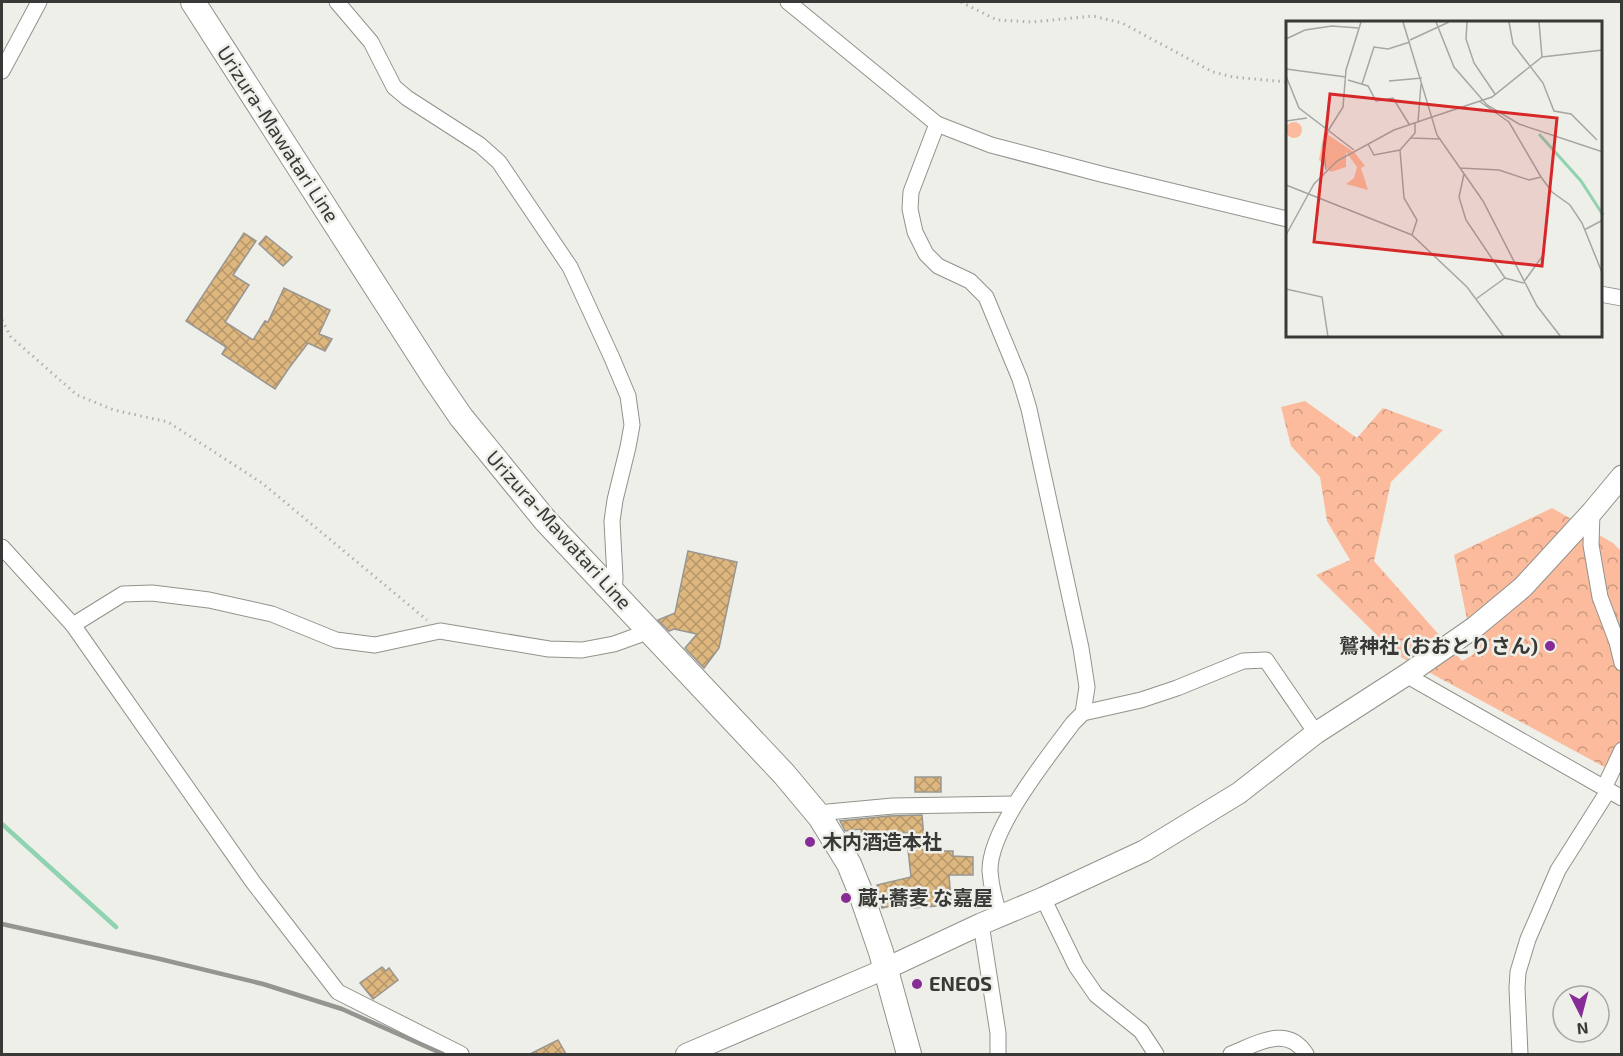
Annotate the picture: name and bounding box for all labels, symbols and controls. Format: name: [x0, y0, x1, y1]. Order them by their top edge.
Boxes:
inset map: [1286, 21, 1602, 338]
street label: Urizura-Mawatari Line: [213, 41, 345, 226]
street label: Urizura-Mawatari Line: [482, 445, 637, 614]
place label: 鷲神社 (おおとりさん): [1339, 633, 1538, 657]
marker: 鷲神社 (おおとりさん): [1543, 639, 1557, 653]
place label: 木内酒造本社: [822, 829, 942, 853]
marker: 木内酒造本社: [803, 835, 817, 849]
place label: 蔵+蕎麦 な嘉屋: [858, 885, 993, 909]
marker: 蔵+蕎麦 な嘉屋: [839, 891, 853, 905]
place label: ENEOS: [929, 971, 992, 995]
marker: ENEOS: [910, 977, 924, 991]
north arrow: [1551, 984, 1611, 1044]
text: N: [1576, 1019, 1589, 1039]

